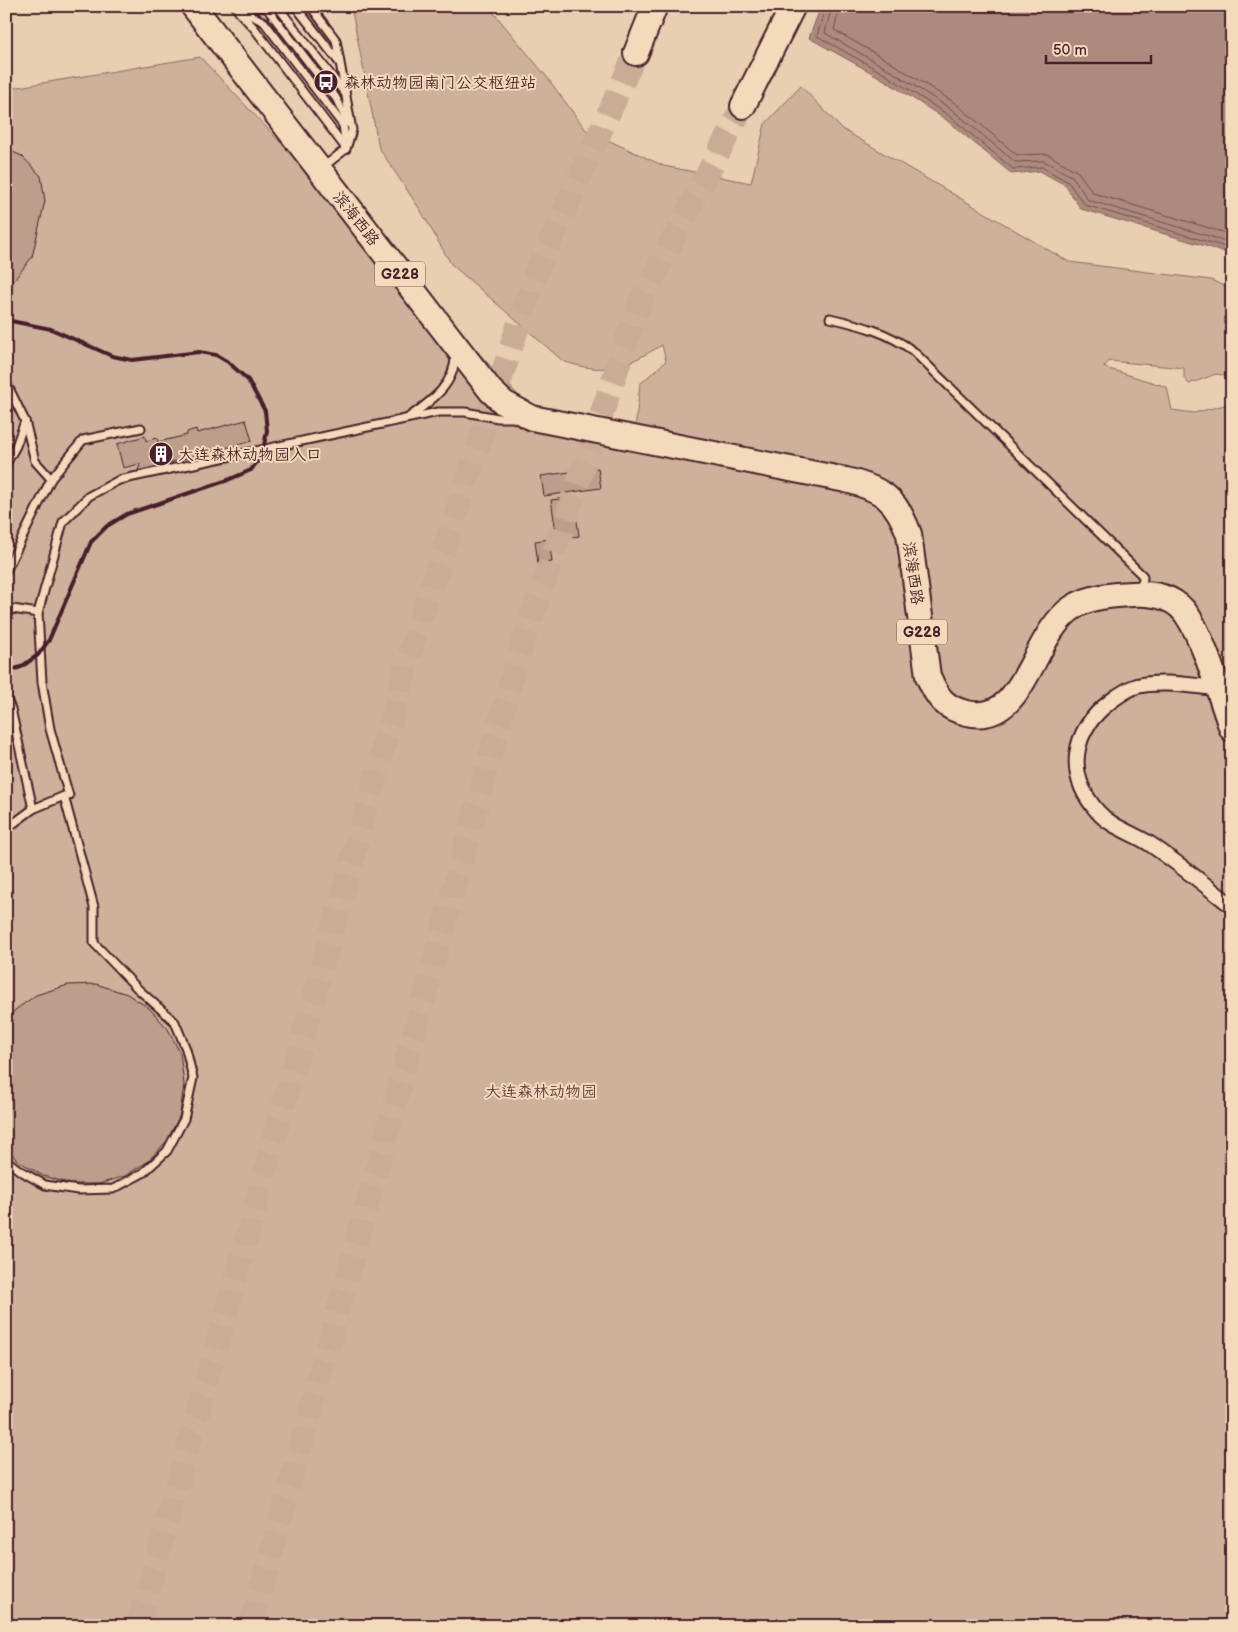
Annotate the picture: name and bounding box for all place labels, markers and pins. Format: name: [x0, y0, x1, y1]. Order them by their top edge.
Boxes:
bus stop icon: 森林动物园南门公交枢纽站: [313, 69, 339, 95]
place label: 森林动物园南门公交枢纽站: [344, 74, 536, 93]
building icon: 大连森林动物园入口: [148, 441, 174, 467]
place label: 大连森林动物园入口: [178, 446, 322, 465]

